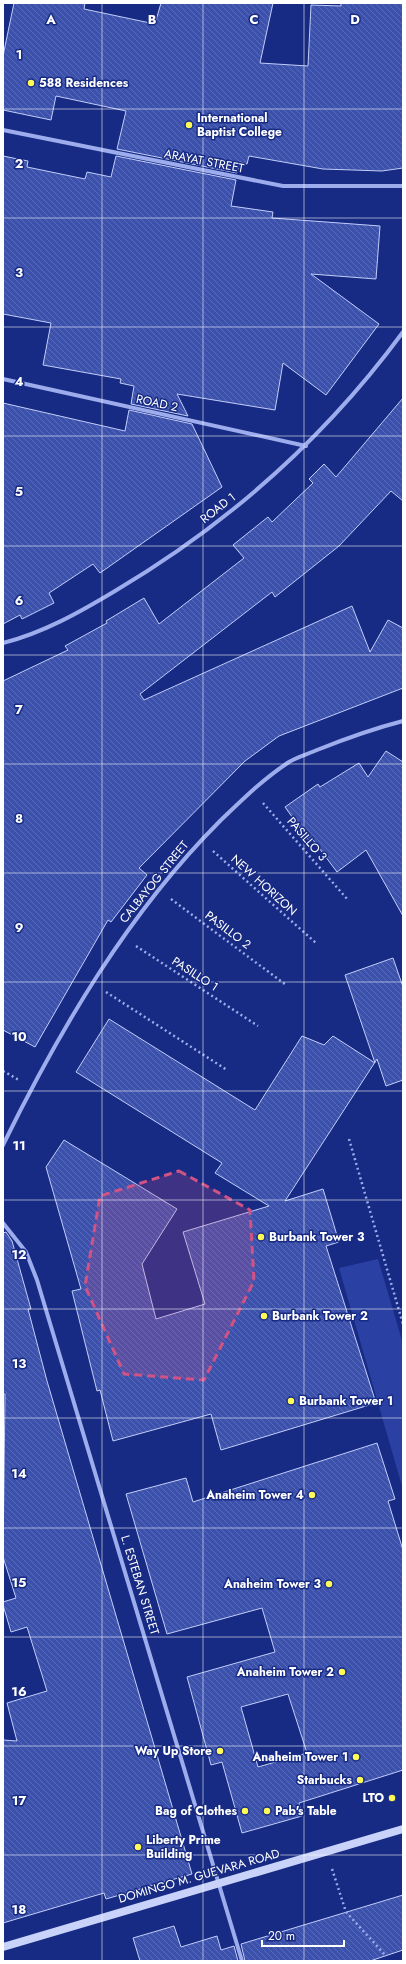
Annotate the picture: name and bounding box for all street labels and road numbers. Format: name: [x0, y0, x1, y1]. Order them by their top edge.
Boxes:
street label: ARAYAT STREET: [162, 144, 246, 178]
street label: ROAD 2: [134, 390, 180, 416]
street label: ROAD 1: [196, 488, 240, 528]
street label: PASILLO 3: [283, 813, 332, 865]
street label: CALBAYOG STREET: [115, 837, 193, 927]
street label: NEW HORIZON: [227, 850, 301, 920]
street label: PASILLO 2: [201, 907, 255, 953]
street label: PASILLO 1: [168, 952, 222, 996]
street label: L. ESTEBAN STREET: [116, 1533, 164, 1637]
street label: DOMINGO M. GUEVARA ROAD: [116, 1844, 282, 1908]

